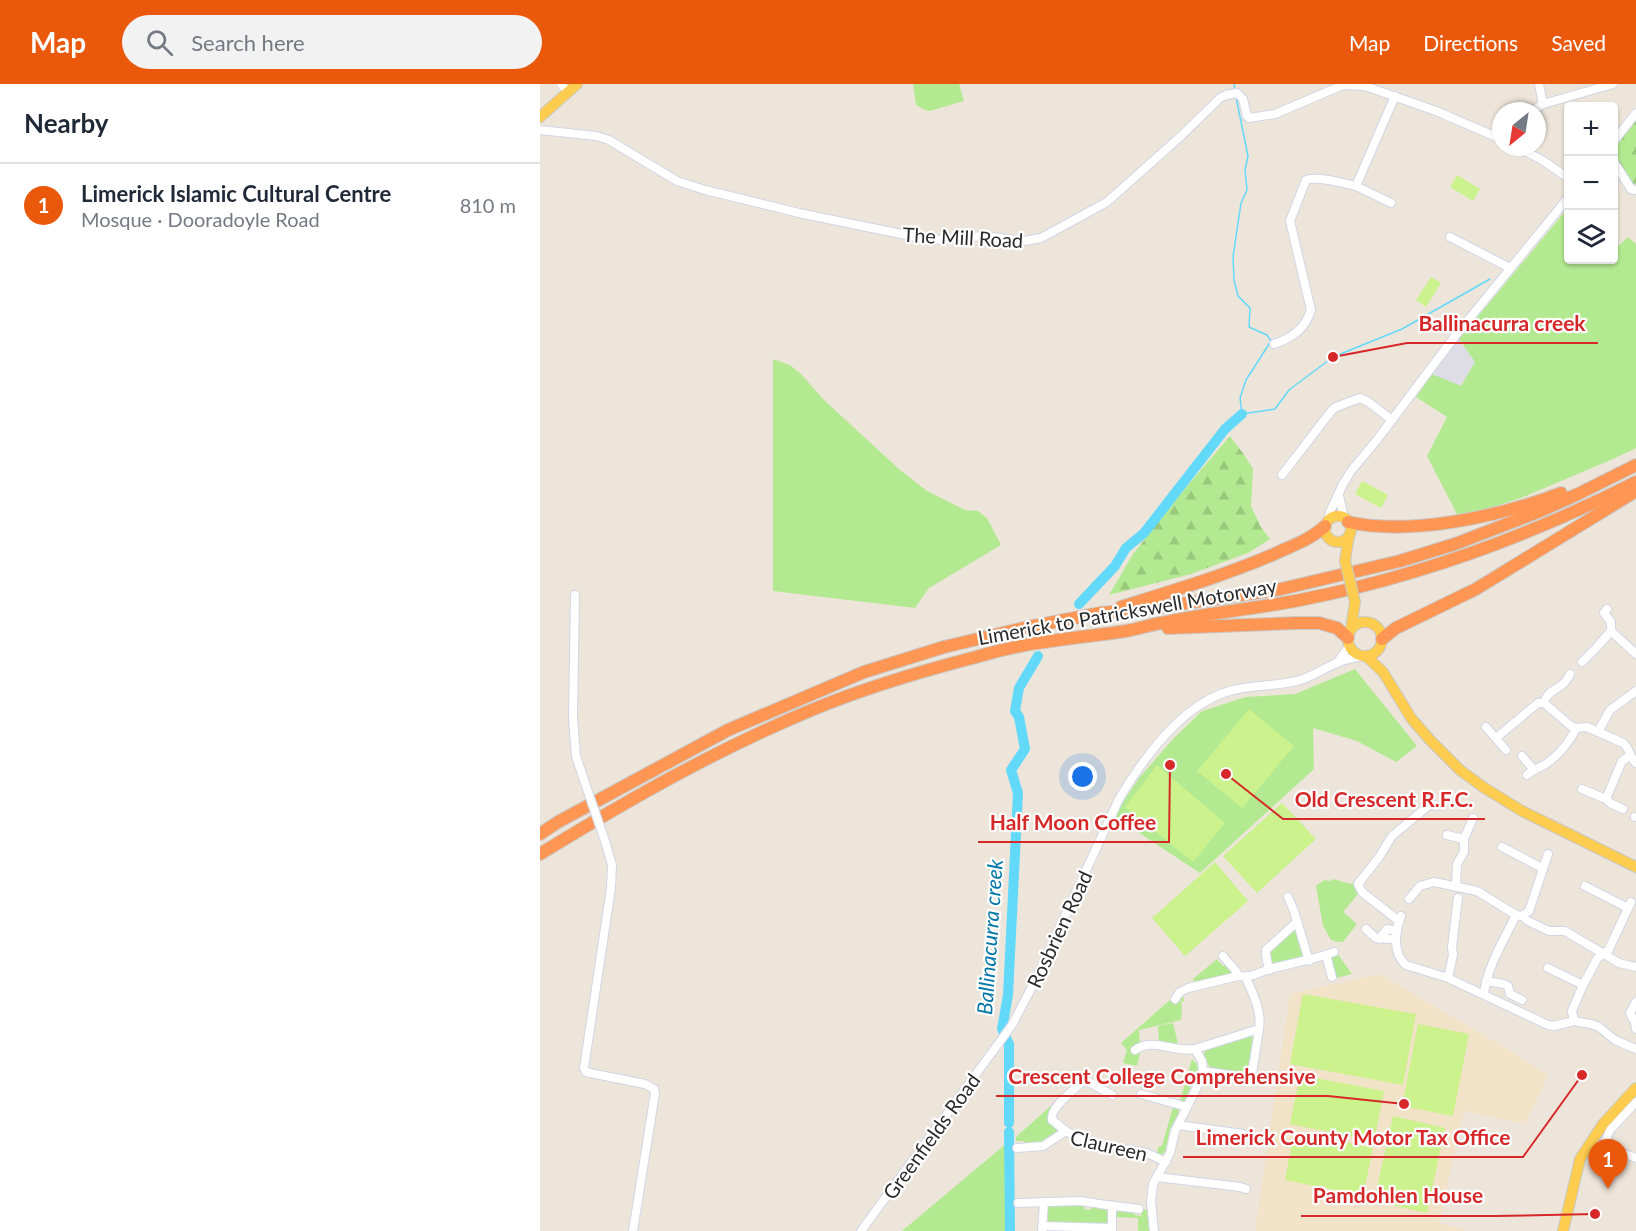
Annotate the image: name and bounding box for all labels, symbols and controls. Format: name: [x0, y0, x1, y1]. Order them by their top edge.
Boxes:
search box: [122, 15, 542, 69]
text: Map: [30, 25, 86, 59]
icon: search: [143, 26, 176, 59]
text: Search here: [191, 29, 305, 56]
text: Map: [1349, 30, 1390, 55]
text: Directions: [1423, 30, 1518, 55]
text: Saved: [1551, 30, 1606, 55]
north arrow: [1492, 102, 1546, 156]
map controls: [1564, 102, 1618, 264]
button: +: [1564, 102, 1618, 156]
text: Nearby: [24, 107, 109, 139]
button: −: [1564, 156, 1618, 210]
text: Limerick Islamic Cultural Centre: [81, 180, 391, 207]
text: 1: [38, 193, 49, 217]
text: 810 m: [460, 193, 516, 217]
text: Mosque · Dooradoyle Road: [81, 207, 320, 231]
button: layers: [1564, 210, 1618, 264]
street label: The Mill Road: [902, 222, 1024, 252]
callout: Ballinacurra creek: [1407, 304, 1598, 343]
text: Ballinacurra creek: [1418, 310, 1586, 335]
street label: Limerick to Patrickswell Motorway: [976, 573, 1279, 649]
your location: [1068, 762, 1097, 791]
callout: Old Crescent R.F.C.: [1283, 780, 1485, 819]
text: Old Crescent R.F.C.: [1295, 786, 1473, 811]
callout: Half Moon Coffee: [978, 803, 1169, 842]
text: Half Moon Coffee: [990, 809, 1156, 834]
water label: Ballinacurra creek: [971, 857, 1007, 1016]
street label: Rosbrien Road: [1021, 867, 1097, 991]
callout: Crescent College Comprehensive: [996, 1057, 1328, 1096]
text: Crescent College Comprehensive: [1008, 1063, 1316, 1088]
street label: Greenfields Road: [877, 1068, 985, 1204]
callout: Limerick County Motor Tax Office: [1183, 1118, 1523, 1157]
street label: Claureen: [1068, 1124, 1150, 1166]
text: Limerick County Motor Tax Office: [1196, 1124, 1510, 1149]
pin: 1: [1588, 1140, 1628, 1189]
callout: Pamdohlen House: [1301, 1177, 1495, 1216]
text: Pamdohlen House: [1313, 1182, 1483, 1207]

